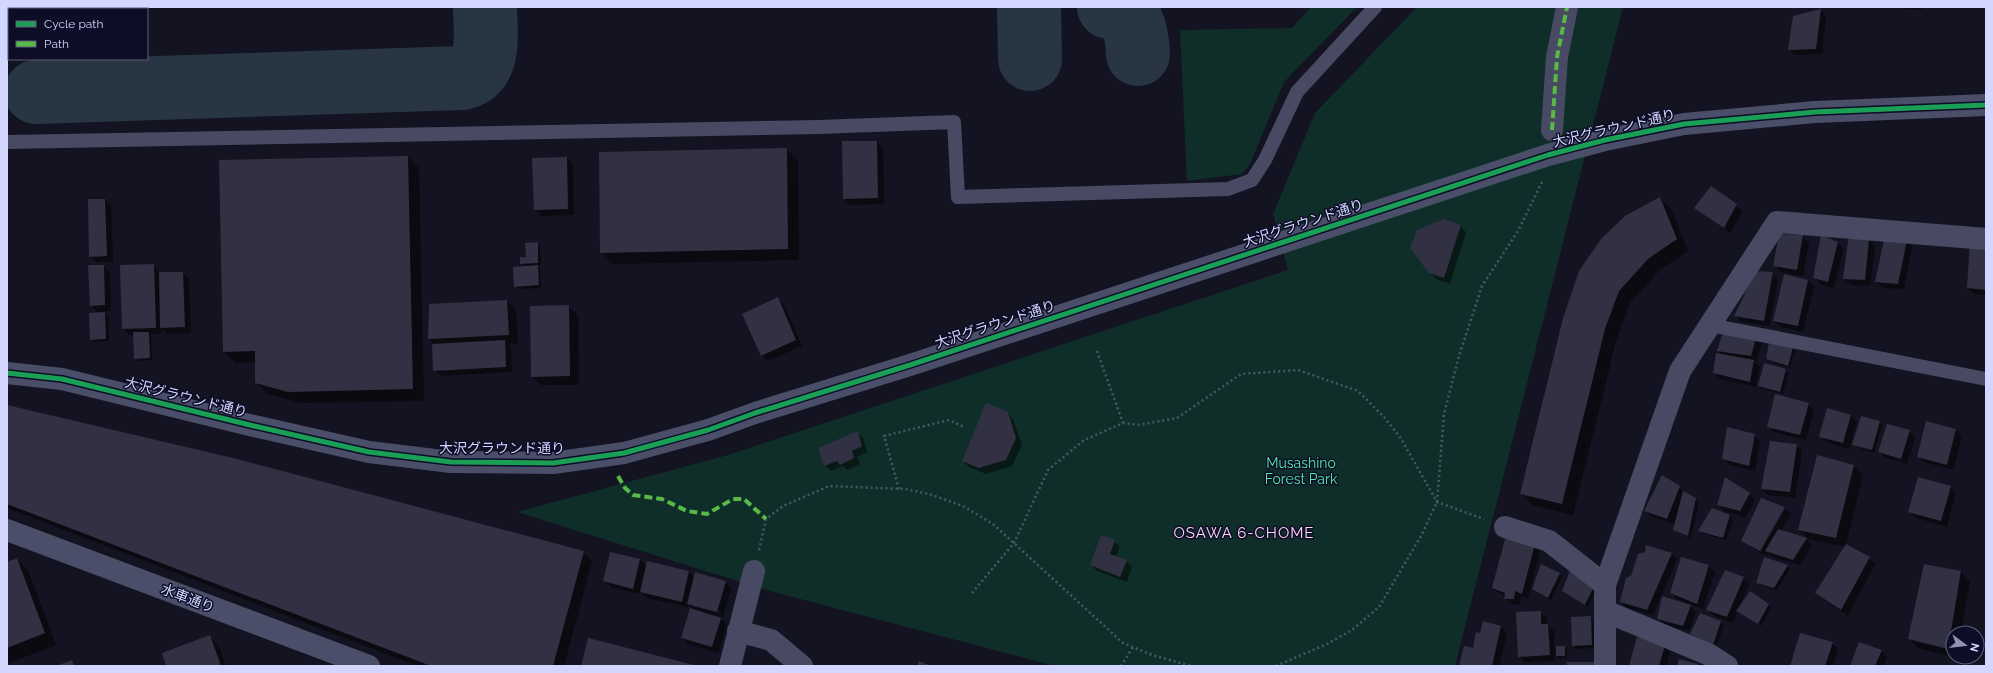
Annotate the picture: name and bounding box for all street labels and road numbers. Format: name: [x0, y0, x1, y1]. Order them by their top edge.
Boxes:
street label: 大沢グラウンド通り: [1551, 106, 1677, 150]
street label: 大沢グラウンド通り: [1241, 196, 1365, 250]
street label: 大沢グラウンド通り: [933, 297, 1057, 351]
street label: 大沢グラウンド通り: [123, 374, 249, 420]
street label: 大沢グラウンド通り: [439, 440, 565, 456]
street label: 水車通り: [159, 580, 217, 616]

